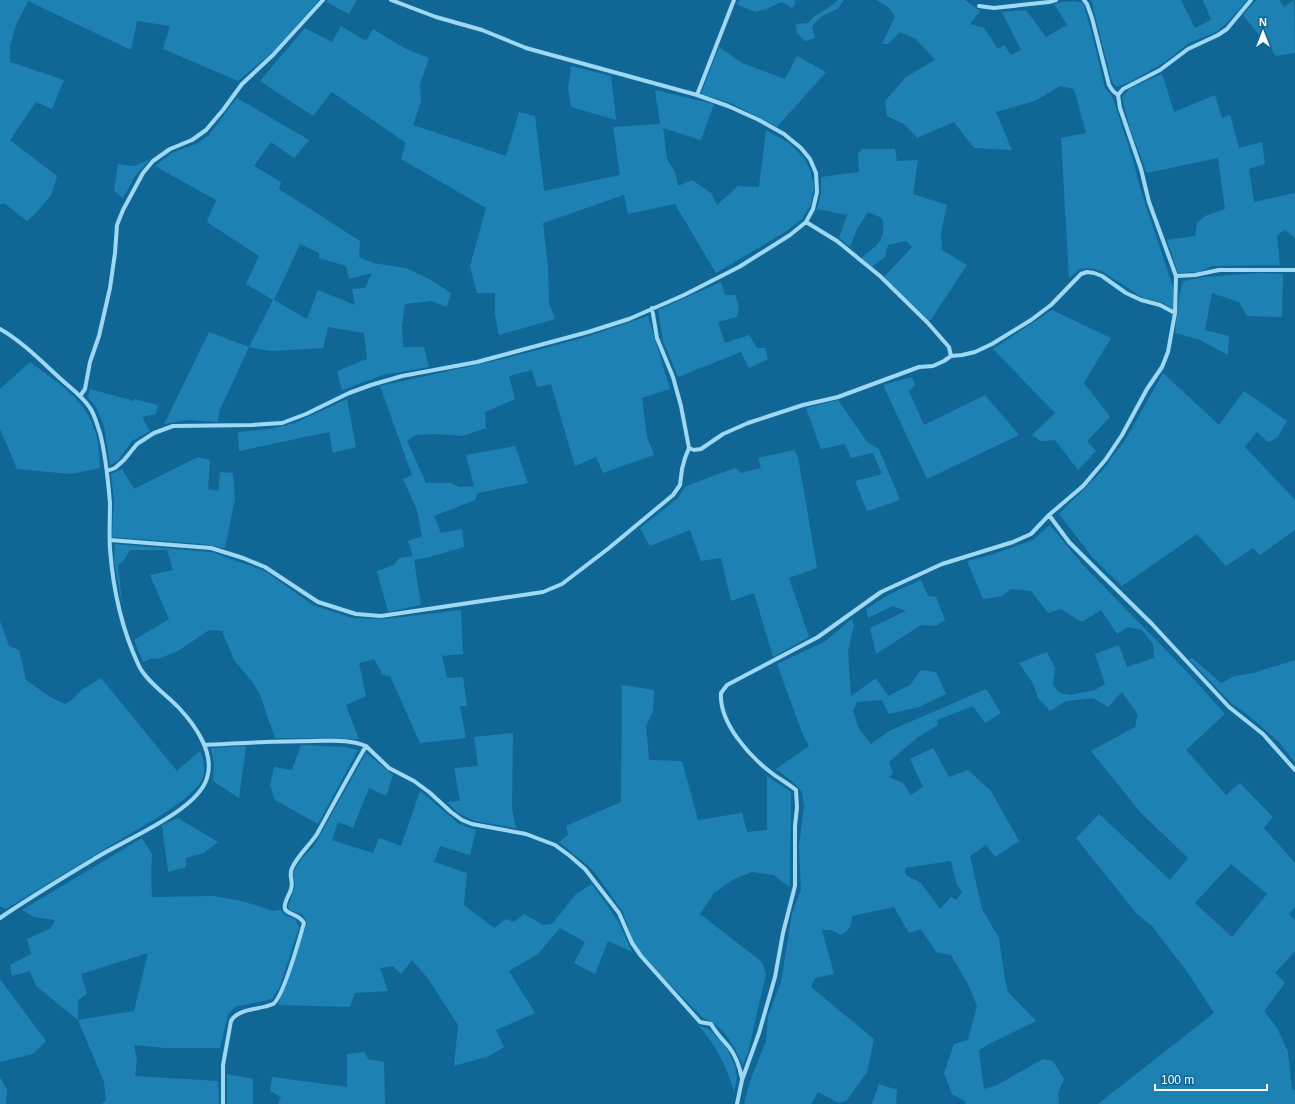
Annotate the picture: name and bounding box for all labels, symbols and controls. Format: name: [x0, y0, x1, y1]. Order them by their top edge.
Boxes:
north arrow: [1243, 12, 1283, 52]
text: N: [1259, 16, 1267, 28]
scale bar: [1155, 1066, 1267, 1092]
text: 100 m: [1161, 1073, 1194, 1087]

